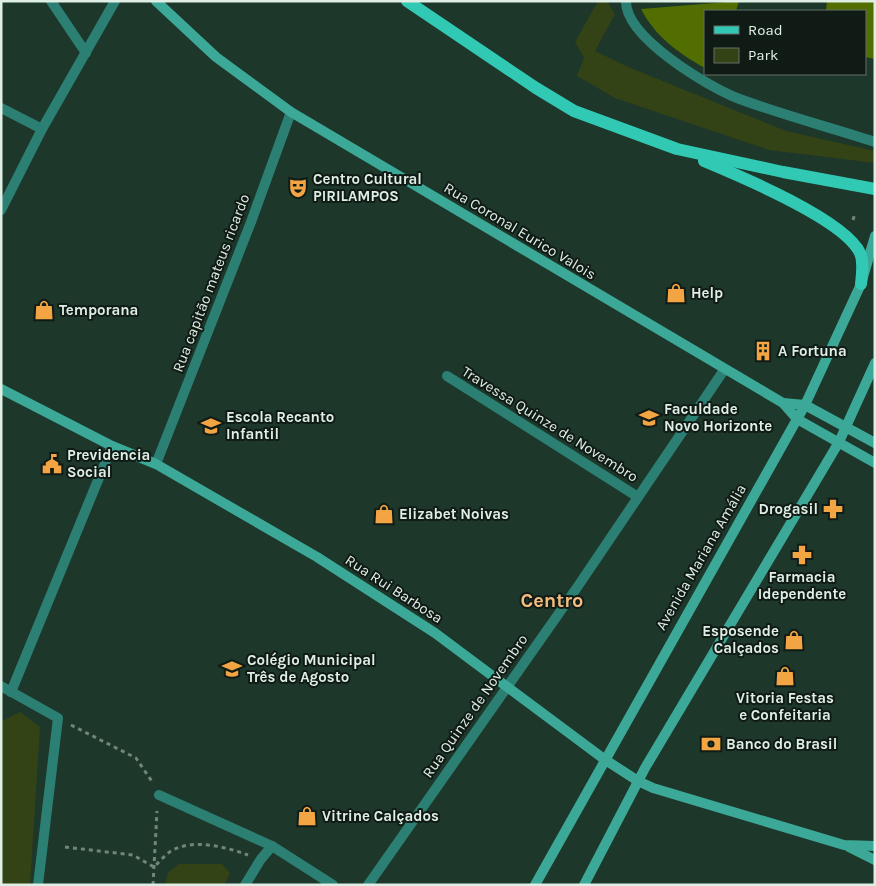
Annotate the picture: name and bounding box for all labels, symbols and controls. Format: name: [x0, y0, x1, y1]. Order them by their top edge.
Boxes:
legend: [704, 10, 866, 75]
text: Road: [748, 21, 783, 39]
text: Park: [748, 46, 778, 64]
place label: Centro Cultural PIRILAMPOS: [313, 170, 422, 205]
theatre icon: Centro Cultural PIRILAMPOS: [287, 177, 309, 199]
street label: Rua Coronal Eurico Valois: [441, 178, 599, 284]
street label: Rua capitão mateus ricardo: [169, 191, 253, 375]
shop icon: Help: [665, 282, 687, 304]
place label: Help: [691, 284, 723, 302]
shop icon: Temporana: [33, 299, 55, 321]
place label: Temporana: [59, 301, 138, 319]
building icon: A Fortuna: [752, 340, 774, 362]
place label: A Fortuna: [778, 342, 847, 360]
street label: Travessa Quinze de Novembro: [459, 362, 641, 486]
place label: Faculdade Novo Horizonte: [664, 400, 772, 435]
school or university icon: Faculdade Novo Horizonte: [638, 407, 660, 429]
place label: Escola Recanto Infantil: [226, 408, 334, 443]
school or university icon: Escola Recanto Infantil: [200, 415, 222, 437]
place label: Previdencia Social: [67, 446, 150, 481]
public building icon: Previdencia Social: [41, 453, 63, 475]
street label: Avenida Mariana Amália: [652, 481, 750, 633]
pharmacy icon: Drogasil: [822, 498, 844, 520]
place label: Drogasil: [758, 500, 818, 518]
shop icon: Elizabet Noivas: [373, 503, 395, 525]
place label: Elizabet Noivas: [399, 505, 509, 523]
pharmacy icon: Farmacia Idependente: [791, 544, 813, 566]
street label: Rua Rui Barbosa: [342, 551, 446, 627]
place label: Farmacia Idependente: [758, 568, 846, 603]
district label: Centro: [521, 589, 583, 612]
place label: Esposende Calçados: [702, 622, 779, 657]
shop icon: Esposende Calçados: [783, 629, 805, 651]
street label: Rua Quinze de Novembro: [419, 631, 531, 781]
place label: Colégio Municipal Três de Agosto: [247, 651, 376, 686]
school or university icon: Colégio Municipal Três de Agosto: [221, 658, 243, 680]
shop icon: Vitoria Festas e Confeitaria: [774, 665, 796, 687]
place label: Vitoria Festas e Confeitaria: [736, 689, 834, 724]
bank icon: Banco do Brasil: [700, 733, 722, 755]
place label: Banco do Brasil: [726, 735, 837, 753]
shop icon: Vitrine Calçados: [296, 805, 318, 827]
place label: Vitrine Calçados: [322, 807, 439, 825]

